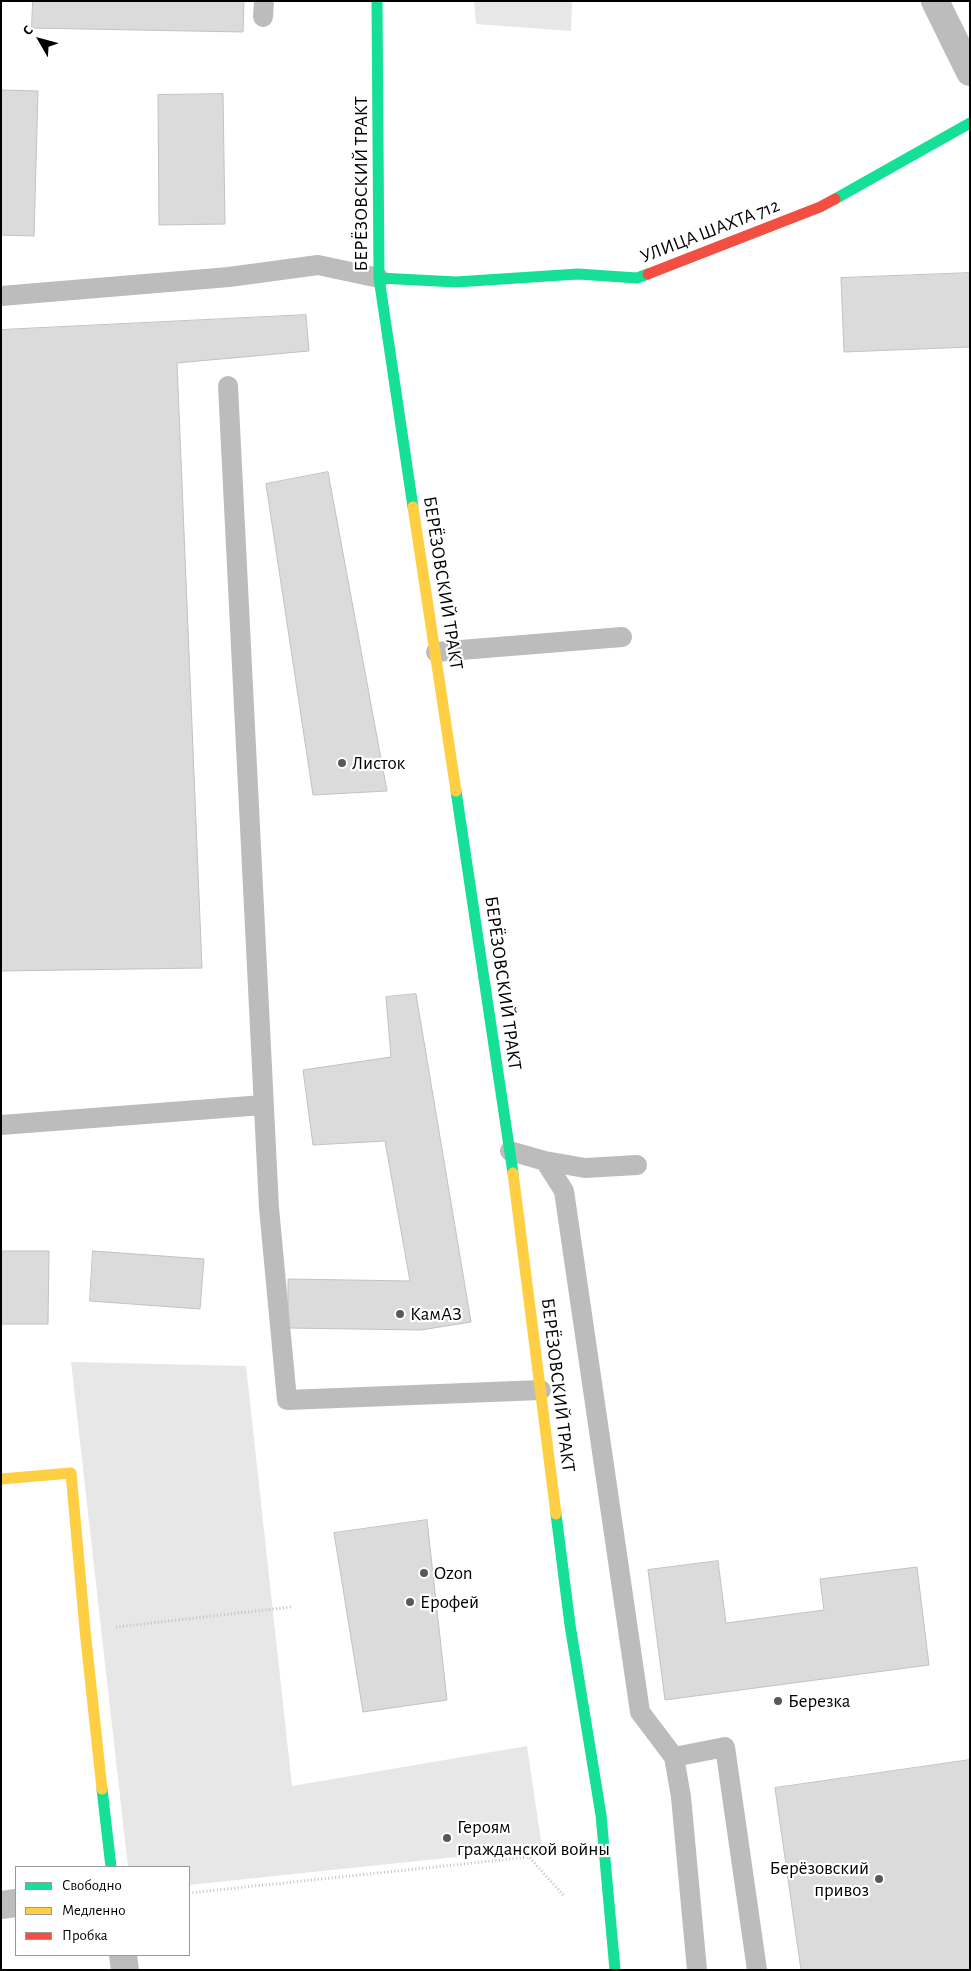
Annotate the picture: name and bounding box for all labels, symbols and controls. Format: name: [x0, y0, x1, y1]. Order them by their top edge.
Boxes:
north arrow: [15, 15, 65, 65]
text: С: [20, 23, 36, 38]
street label: БЕРЁЗОВСКИЙ ТРАКТ: [350, 96, 372, 272]
street label: УЛИЦА ШАХТА 712: [637, 194, 783, 268]
street label: БЕРЁЗОВСКИЙ ТРАКТ: [418, 495, 468, 671]
place label: Листок: [352, 752, 405, 774]
marker: Листок: [336, 757, 348, 769]
street label: БЕРЁЗОВСКИЙ ТРАКТ: [480, 895, 526, 1071]
street label: БЕРЁЗОВСКИЙ ТРАКТ: [536, 1297, 580, 1473]
place label: КамАЗ: [410, 1303, 462, 1325]
marker: КамАЗ: [394, 1308, 406, 1320]
place label: Ozon: [434, 1562, 473, 1584]
marker: Ozon: [418, 1567, 430, 1579]
place label: Ерофей: [420, 1591, 479, 1613]
marker: Ерофей: [404, 1596, 416, 1608]
place label: Березка: [788, 1690, 850, 1712]
marker: Березка: [772, 1695, 784, 1707]
place label: Героям гражданской войны: [457, 1816, 610, 1860]
marker: Героям гражданской войны: [441, 1832, 453, 1844]
place label: Берёзовский привоз: [769, 1857, 869, 1901]
legend: [15, 1866, 190, 1956]
marker: Берёзовский привоз: [873, 1873, 885, 1885]
text: Свободно: [62, 1878, 122, 1893]
text: Медленно: [62, 1903, 126, 1918]
text: Пробка: [62, 1928, 108, 1943]

